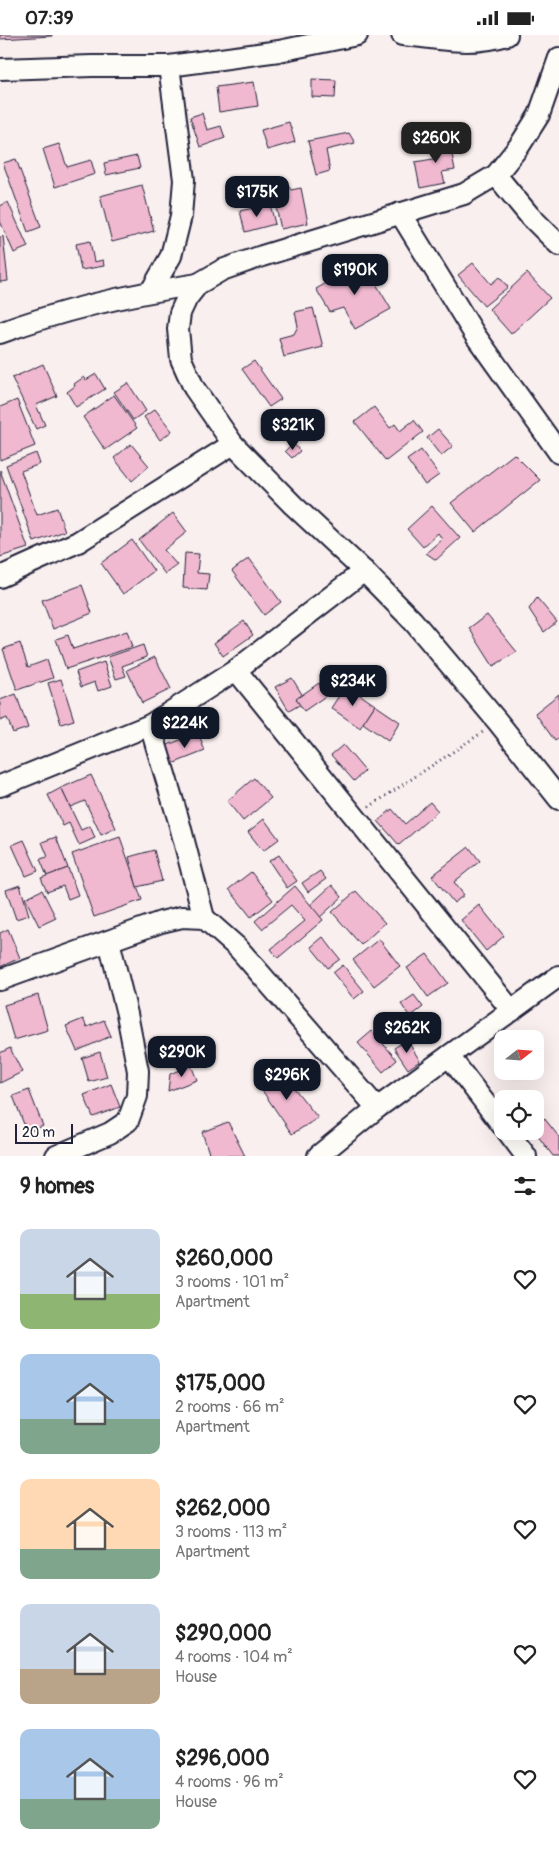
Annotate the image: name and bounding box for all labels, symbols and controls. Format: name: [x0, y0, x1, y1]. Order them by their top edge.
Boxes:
text: 07:39: [25, 6, 74, 30]
pin: $260K: [401, 121, 471, 164]
text: $260K: [412, 128, 460, 148]
pin: $175K: [222, 175, 292, 218]
text: $175K: [236, 182, 278, 202]
pin: $190K: [320, 253, 390, 296]
text: $190K: [333, 260, 377, 280]
pin: $321K: [258, 409, 328, 451]
text: $321K: [272, 415, 314, 435]
pin: $234K: [318, 665, 388, 707]
text: $234K: [331, 671, 376, 691]
pin: $224K: [150, 707, 220, 749]
text: $224K: [162, 713, 208, 733]
pin: $262K: [372, 1011, 442, 1054]
text: $262K: [384, 1018, 430, 1038]
north arrow: [494, 1030, 544, 1080]
map controls: [494, 1030, 544, 1140]
pin: $290K: [147, 1035, 217, 1078]
text: $290K: [159, 1042, 205, 1062]
pin: $296K: [252, 1059, 322, 1101]
text: $296K: [265, 1065, 309, 1085]
button: locate: [494, 1090, 544, 1140]
scale bar: [15, 1121, 72, 1144]
text: 20 m: [22, 1124, 55, 1141]
icon: filters: [511, 1172, 539, 1200]
text: 9 homes: [20, 1173, 94, 1200]
text: $260,000: [175, 1245, 273, 1272]
icon: home: [60, 1249, 120, 1309]
icon: heart: [511, 1265, 539, 1293]
text: 3 rooms · 101 m²: [175, 1272, 289, 1292]
text: Apartment: [175, 1292, 250, 1312]
text: $175,000: [175, 1370, 265, 1397]
icon: home: [60, 1374, 120, 1434]
icon: heart: [511, 1390, 539, 1418]
text: 2 rooms · 66 m²: [175, 1397, 285, 1417]
text: Apartment: [175, 1417, 250, 1437]
text: $262,000: [175, 1495, 270, 1522]
icon: home: [60, 1499, 120, 1559]
icon: heart: [511, 1515, 539, 1543]
text: 3 rooms · 113 m²: [175, 1522, 287, 1542]
text: Apartment: [175, 1542, 250, 1562]
text: $290,000: [175, 1620, 272, 1647]
icon: home: [60, 1624, 120, 1684]
icon: heart: [511, 1640, 539, 1668]
text: 4 rooms · 104 m²: [175, 1647, 293, 1667]
text: House: [175, 1667, 217, 1687]
text: $296,000: [175, 1745, 270, 1772]
icon: home: [60, 1749, 120, 1809]
icon: heart: [511, 1765, 539, 1793]
text: 4 rooms · 96 m²: [175, 1772, 284, 1792]
text: House: [175, 1792, 217, 1812]

